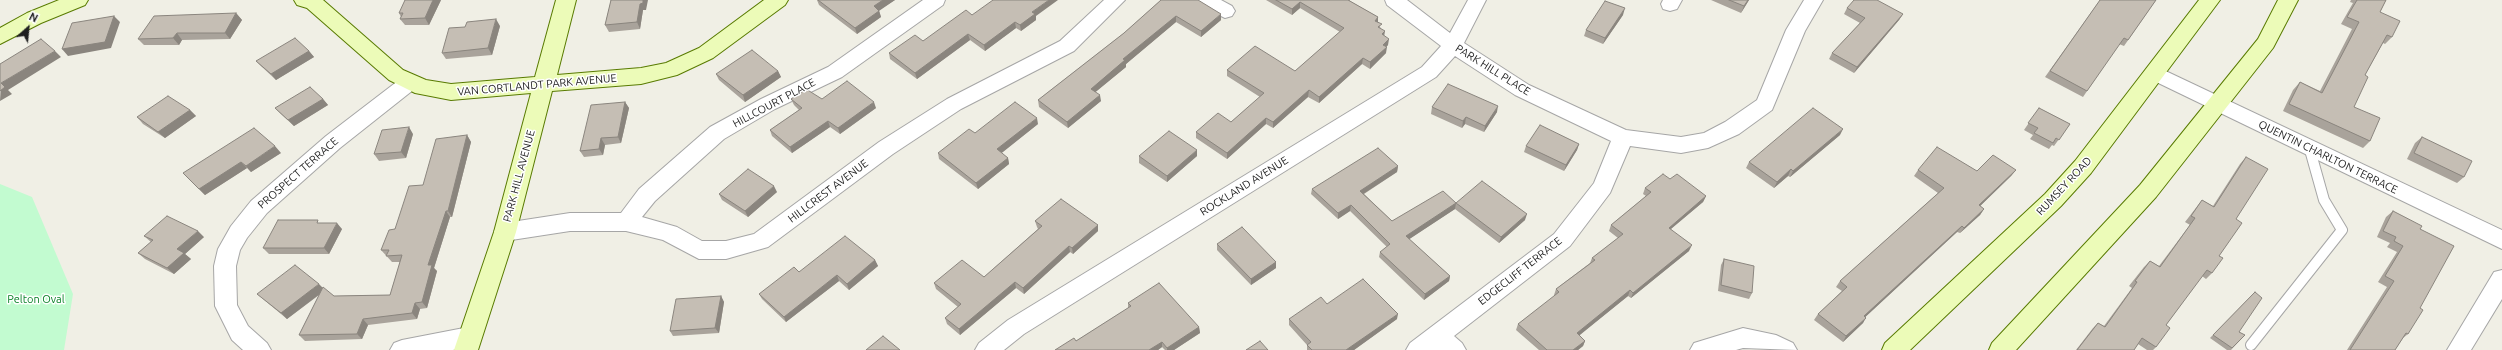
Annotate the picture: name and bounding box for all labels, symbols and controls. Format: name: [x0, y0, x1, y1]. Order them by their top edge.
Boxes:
north arrow: [8, 8, 48, 48]
text: N: [27, 10, 40, 25]
street label: PARK HILL PLACE: [1453, 42, 1533, 98]
street label: VAN CORTLANDT PARK AVENUE: [457, 71, 617, 99]
street label: HILLCOURT PLACE: [730, 76, 818, 130]
street label: QUENTIN CHARLTON TERRACE: [2256, 117, 2400, 197]
street label: PARK HILL AVENUE: [500, 128, 538, 224]
street label: PROSPECT TERRACE: [255, 135, 341, 211]
street label: ROCKLAND AVENUE: [1198, 154, 1290, 218]
street label: RUMSEY ROAD: [2034, 154, 2094, 218]
street label: HILLCREST AVENUE: [785, 157, 871, 225]
street label: EDGECLIFF TERRACE: [1475, 234, 1565, 308]
park label: Pelton Oval: [7, 292, 65, 306]

